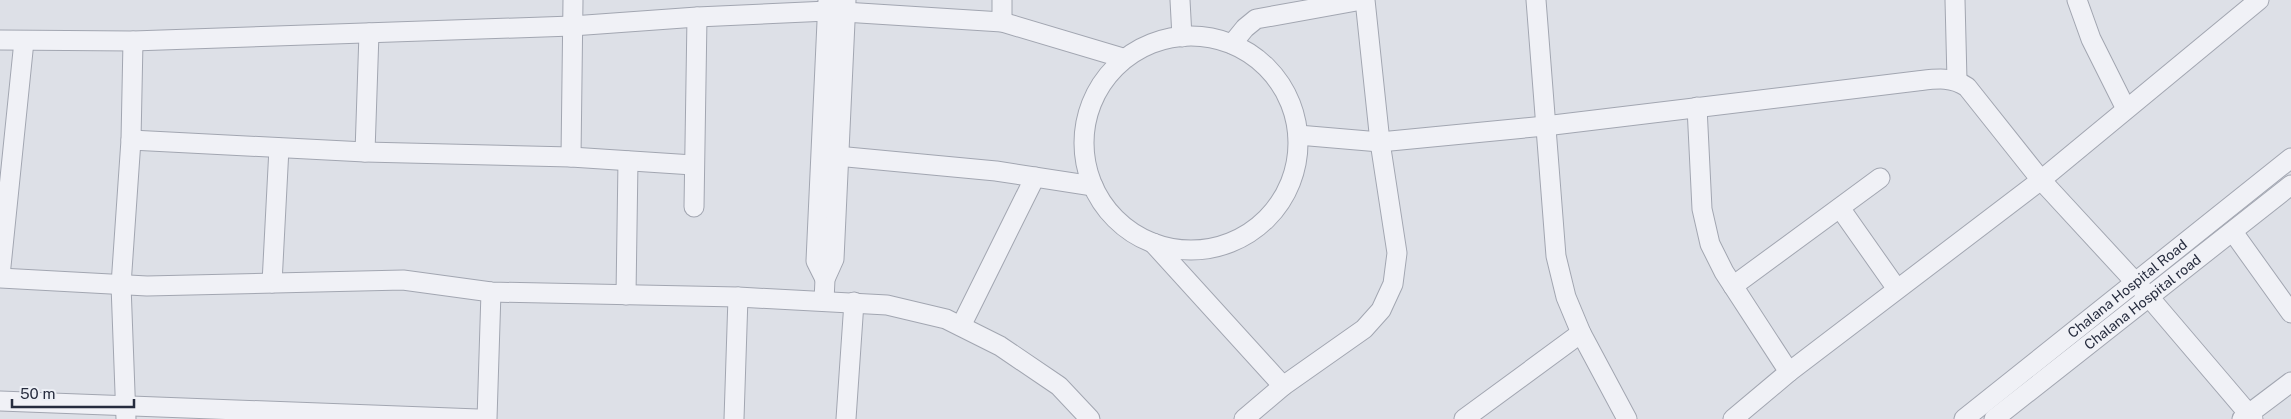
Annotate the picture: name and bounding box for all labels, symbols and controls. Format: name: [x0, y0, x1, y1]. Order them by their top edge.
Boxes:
street label: Chalana Hospital Road: [2065, 236, 2190, 341]
street label: Chalana Hospital road: [2081, 251, 2204, 353]
scale bar: [12, 376, 135, 408]
text: 50 m: [20, 385, 55, 402]

